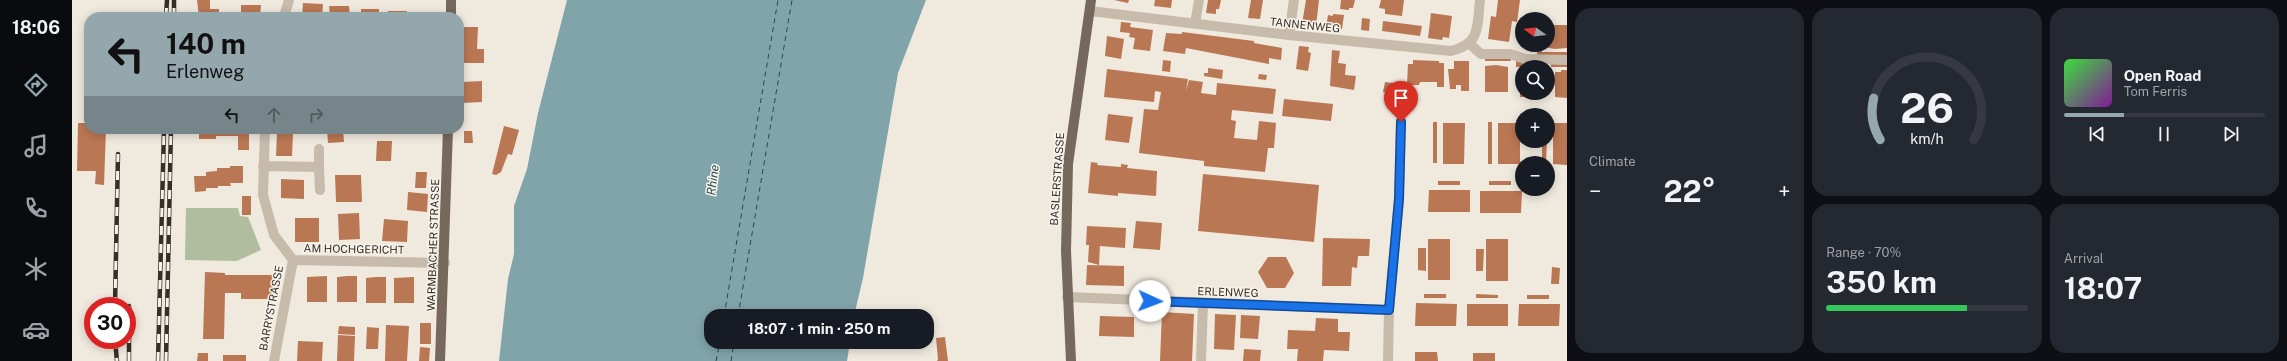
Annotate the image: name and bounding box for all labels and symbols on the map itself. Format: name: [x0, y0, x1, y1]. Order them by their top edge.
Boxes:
north arrow: [1515, 12, 1555, 52]
street label: TANNENWEG: [1269, 15, 1341, 35]
pin: [1384, 81, 1418, 122]
street label: BASLERSTRASSE: [1048, 132, 1066, 226]
water label: Rhine: [704, 163, 722, 196]
street label: WARMBACHER STRASSE: [425, 178, 441, 311]
street label: AM HOCHGERICHT: [304, 242, 405, 256]
street label: BARRYSTRASSE: [257, 264, 285, 352]
position arrow: [1129, 280, 1171, 322]
street label: ERLENWEG: [1197, 285, 1259, 299]
speed limit sign: 30: [84, 297, 136, 349]

